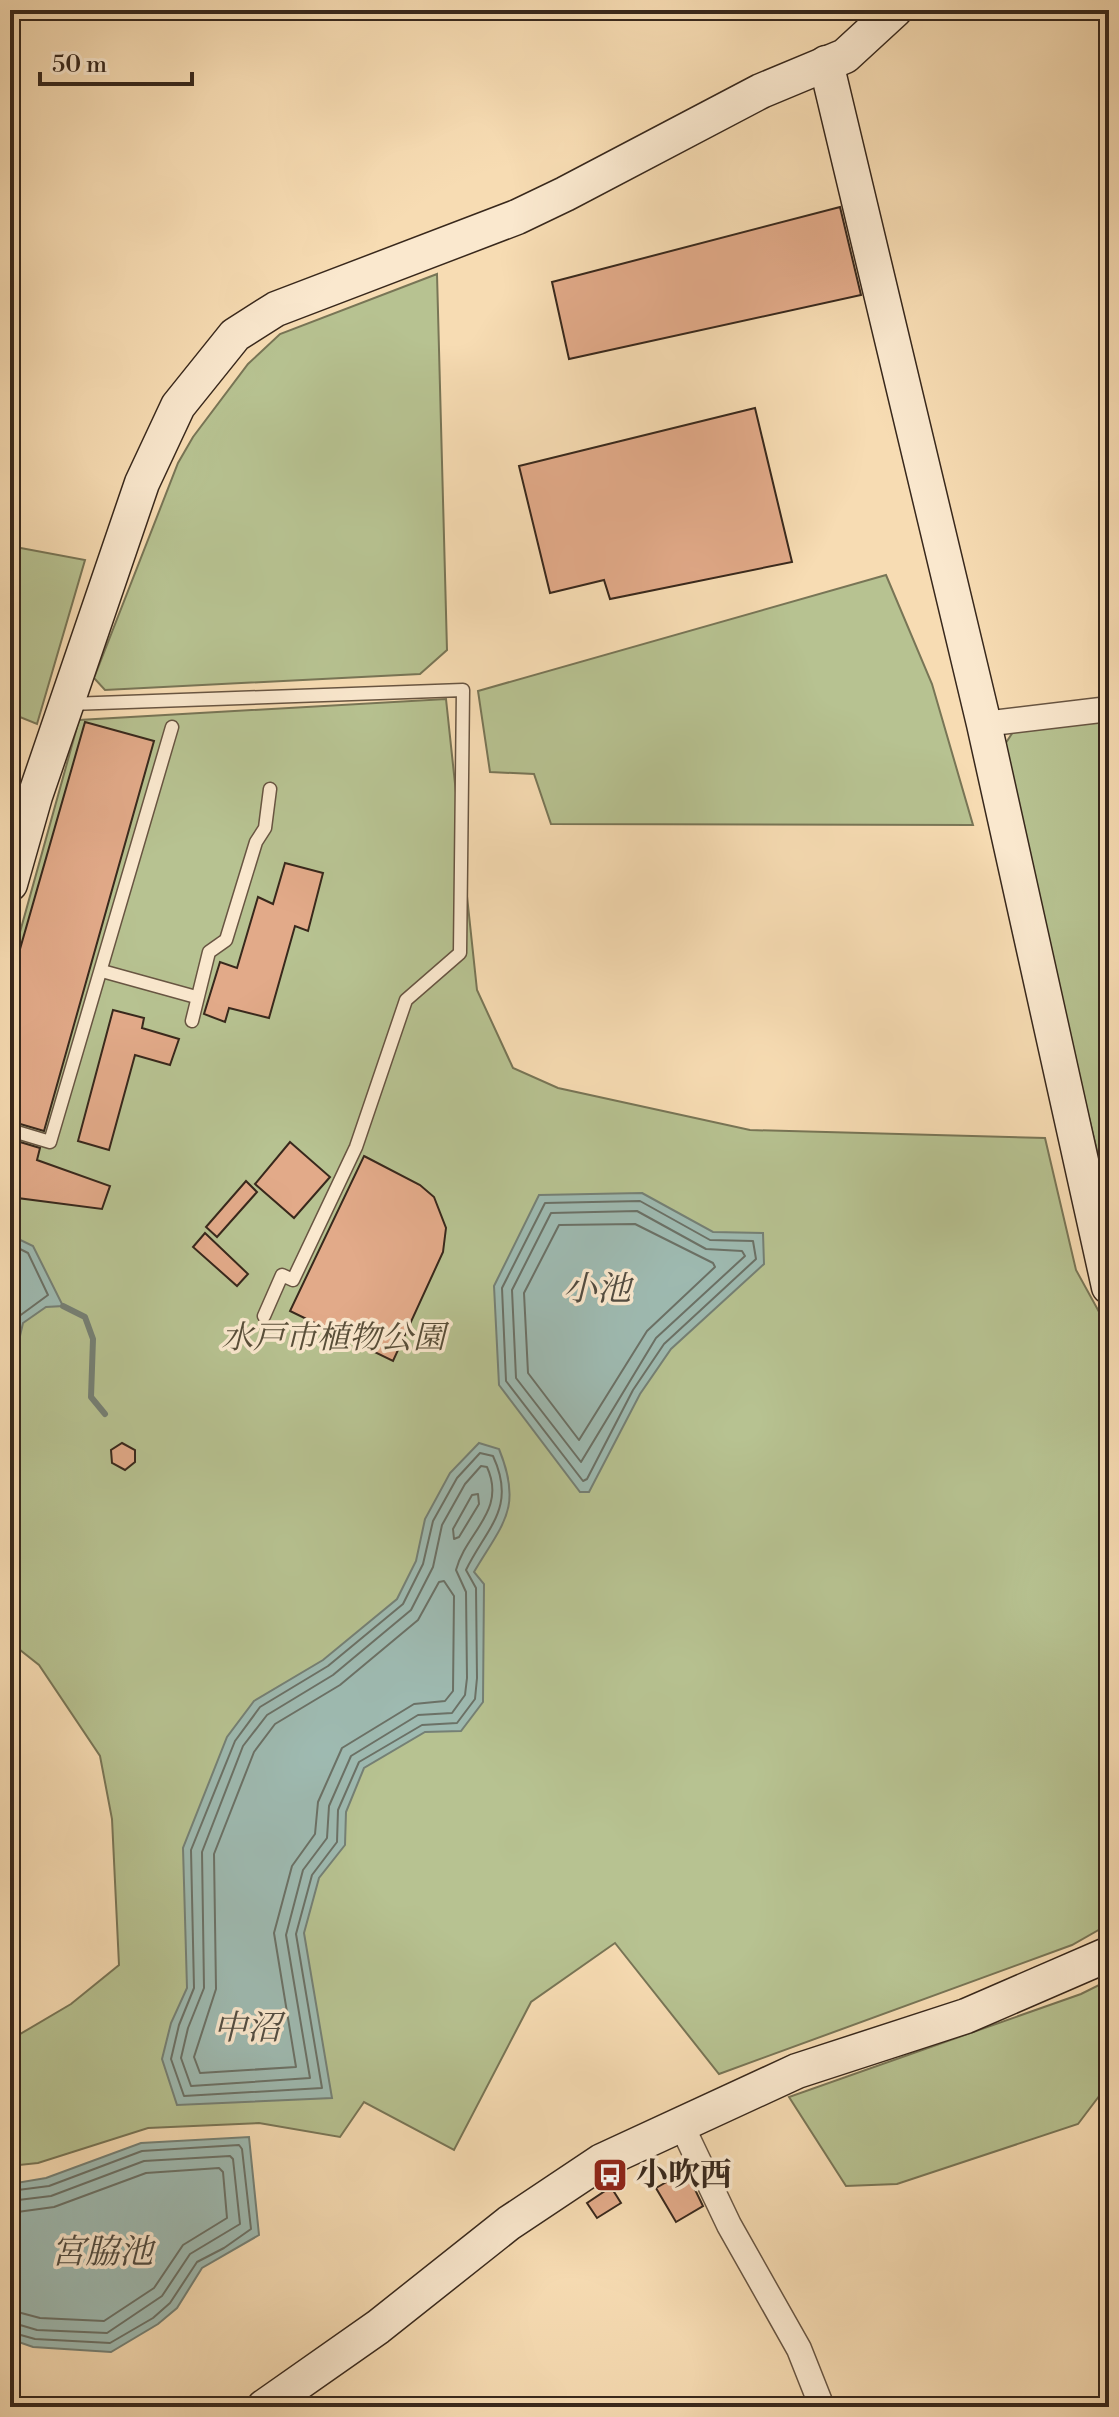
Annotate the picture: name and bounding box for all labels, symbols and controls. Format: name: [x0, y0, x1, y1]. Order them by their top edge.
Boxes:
scale bar: [40, 36, 192, 86]
text: 50 m: [52, 50, 107, 80]
water label: 小池: [563, 1269, 635, 1311]
park label: 水戸市植物公園: [221, 1318, 450, 1358]
water label: 中沼: [213, 2008, 286, 2050]
place label: 小吹西: [636, 2155, 732, 2195]
bus stop icon: 小吹西: [591, 2156, 629, 2194]
water label: 宮脇池: [51, 2232, 157, 2274]

